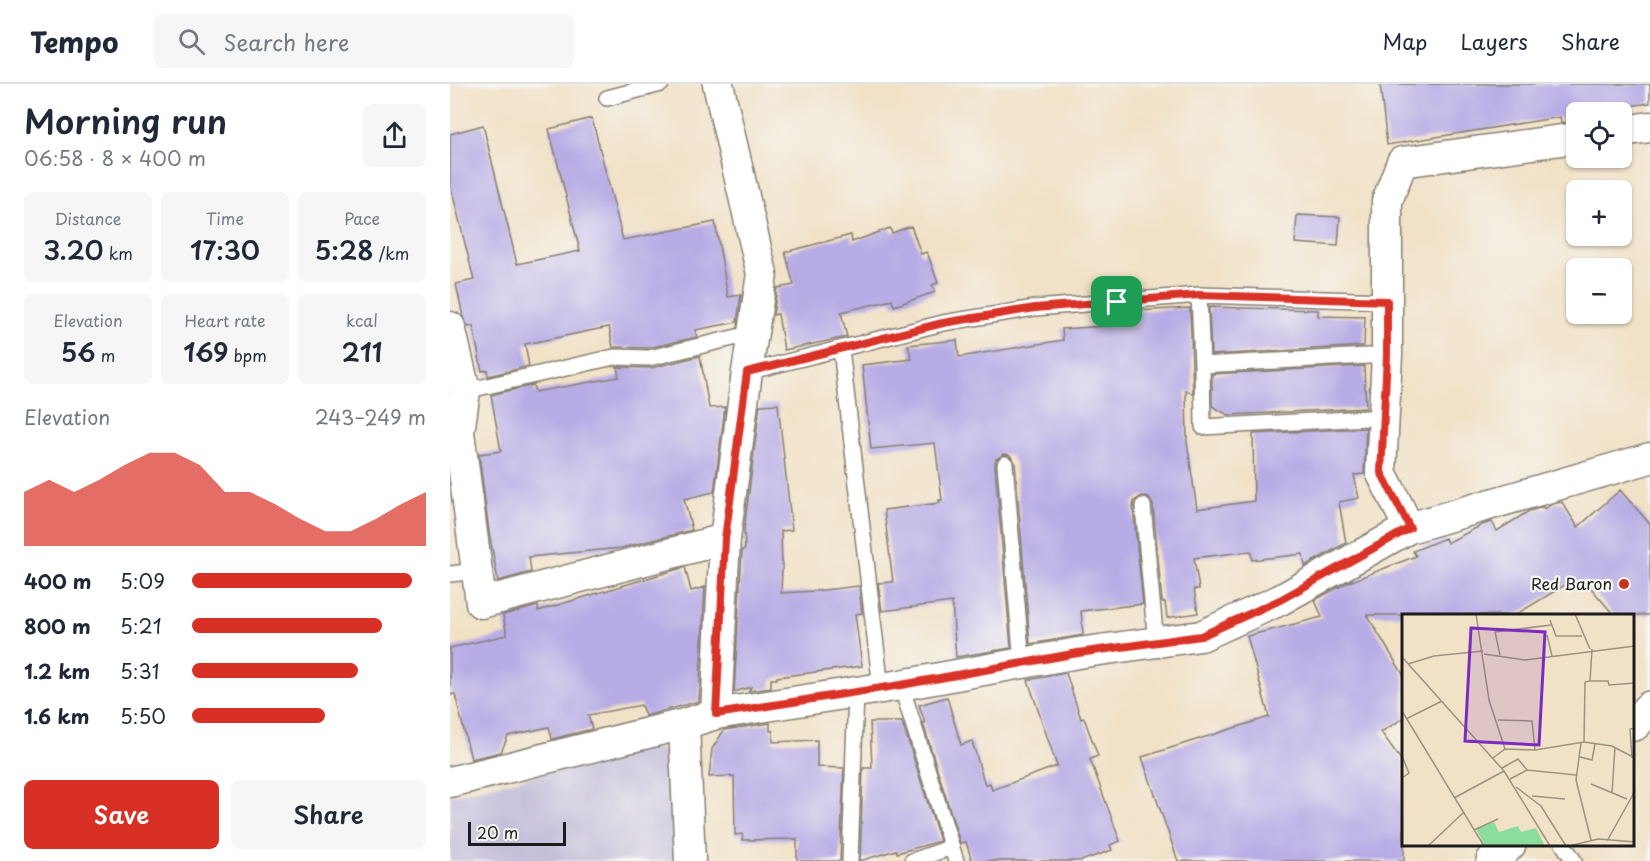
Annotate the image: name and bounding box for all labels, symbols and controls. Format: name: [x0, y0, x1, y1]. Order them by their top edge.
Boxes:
search box: [154, 14, 574, 68]
text: Tempo: [30, 20, 118, 63]
icon: search: [175, 25, 208, 58]
text: Search here: [223, 25, 349, 58]
text: Map: [1383, 25, 1427, 57]
text: Layers: [1460, 25, 1528, 57]
text: Share: [1561, 25, 1620, 57]
text: Morning run: [24, 95, 227, 145]
map controls: [1566, 102, 1632, 324]
button: locate: [1566, 102, 1632, 168]
button: share: [363, 104, 426, 167]
text: 06:58 · 8 × 400 m: [24, 143, 206, 173]
button: +: [1566, 180, 1632, 246]
text: Distance: [54, 206, 122, 230]
text: Time: [206, 206, 244, 230]
text: Pace: [344, 206, 380, 230]
text: 3.20: [43, 230, 104, 269]
text: 17:30: [190, 230, 260, 269]
text: 5:28: [315, 230, 373, 269]
text: km: [104, 241, 133, 265]
text: /km: [373, 241, 409, 265]
button: −: [1566, 258, 1632, 324]
pin: [1091, 276, 1142, 327]
icon: arrive: [1100, 285, 1133, 318]
text: Elevation: [53, 308, 123, 332]
text: Heart rate: [185, 308, 265, 332]
text: kcal: [346, 308, 378, 332]
text: 56: [61, 332, 96, 371]
text: 169: [183, 332, 228, 371]
text: 211: [341, 332, 383, 371]
text: m: [96, 343, 115, 367]
text: bpm: [228, 343, 267, 367]
text: Elevation: [24, 402, 110, 432]
text: 243–249 m: [315, 402, 426, 432]
text: 400 m: [24, 566, 92, 596]
text: 5:09: [120, 566, 165, 596]
place label: Red Baron: [1531, 571, 1612, 595]
marker: Red Baron: [1617, 577, 1631, 591]
text: 800 m: [24, 611, 91, 641]
text: 5:21: [120, 611, 162, 641]
inset map: [1402, 614, 1635, 846]
text: 1.2 km: [24, 656, 90, 686]
text: 5:31: [120, 656, 160, 686]
text: 1.6 km: [24, 701, 89, 731]
text: 5:50: [120, 701, 166, 731]
button: Save: [24, 780, 219, 849]
button: Share: [231, 780, 426, 849]
scale bar: [468, 819, 566, 846]
text: 20 m: [477, 820, 518, 844]

